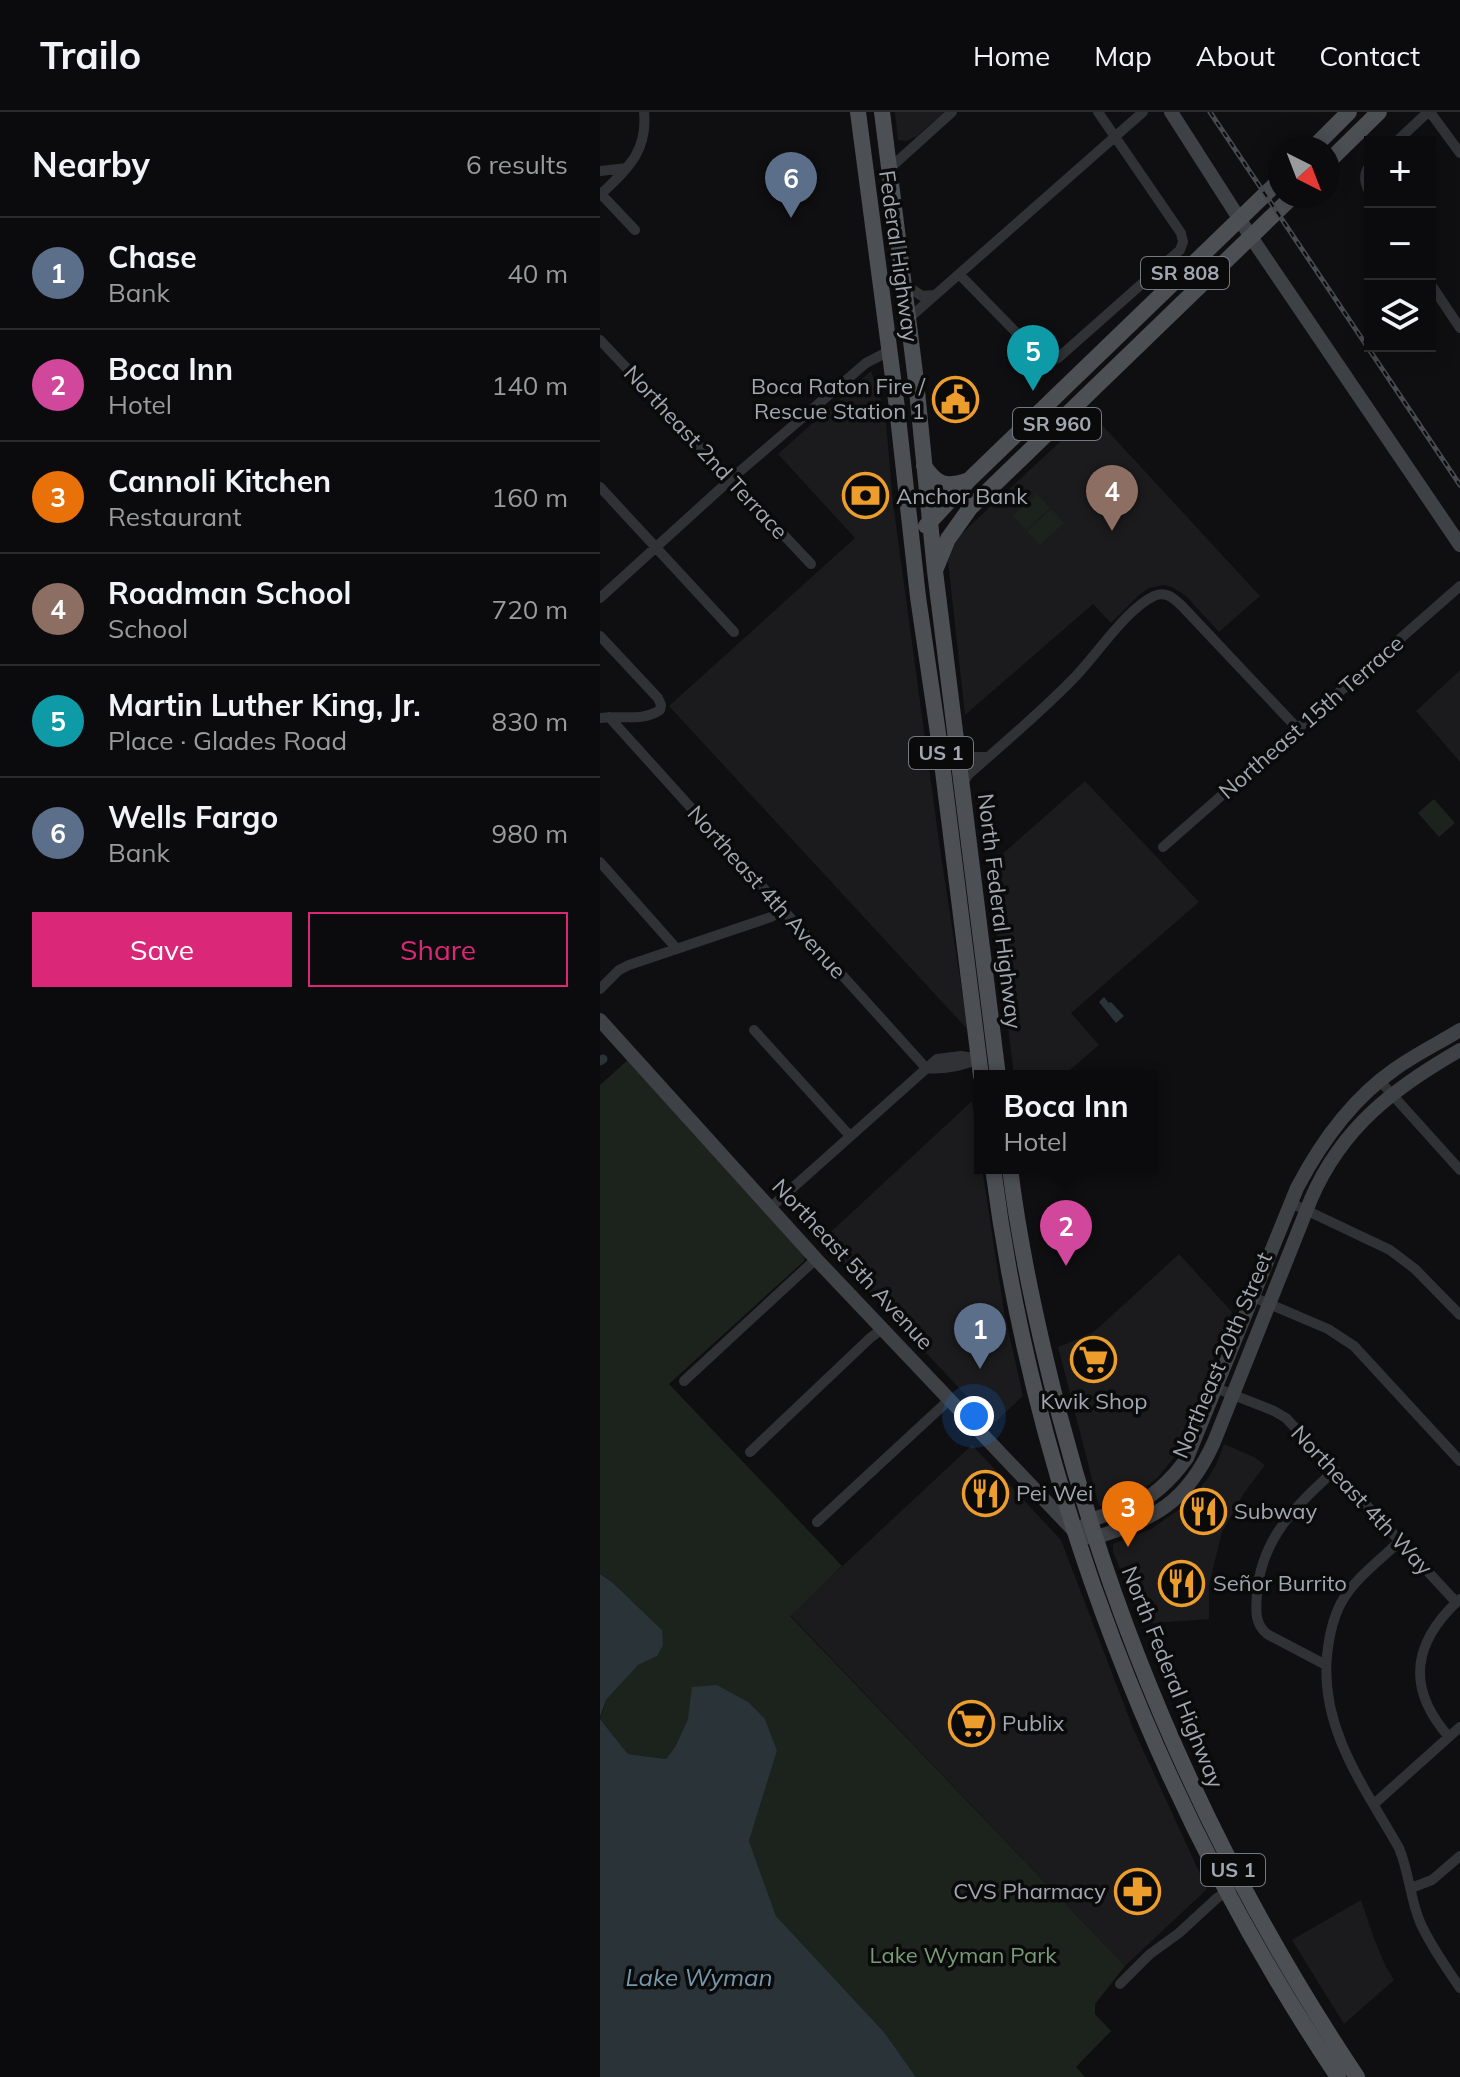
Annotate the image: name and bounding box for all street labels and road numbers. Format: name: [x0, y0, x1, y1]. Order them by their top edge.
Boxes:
street label: Federal Highway: [873, 168, 925, 344]
road number: SR 808: [1141, 257, 1229, 289]
street label: Northeast 2nd Terrace: [618, 359, 794, 545]
road number: SR 960: [1013, 408, 1101, 440]
street label: Northeast 15th Terrace: [1213, 629, 1409, 805]
road number: US 1: [909, 737, 973, 769]
street label: North Federal Highway: [972, 792, 1028, 1031]
street label: Northeast 4th Avenue: [682, 799, 852, 985]
street label: Northeast 5th Avenue: [766, 1173, 940, 1355]
street label: Northeast 20th Street: [1166, 1247, 1278, 1462]
street label: Northeast 4th Way: [1285, 1419, 1439, 1581]
street label: North Federal Highway: [1116, 1562, 1230, 1792]
road number: US 1: [1201, 1854, 1265, 1886]

